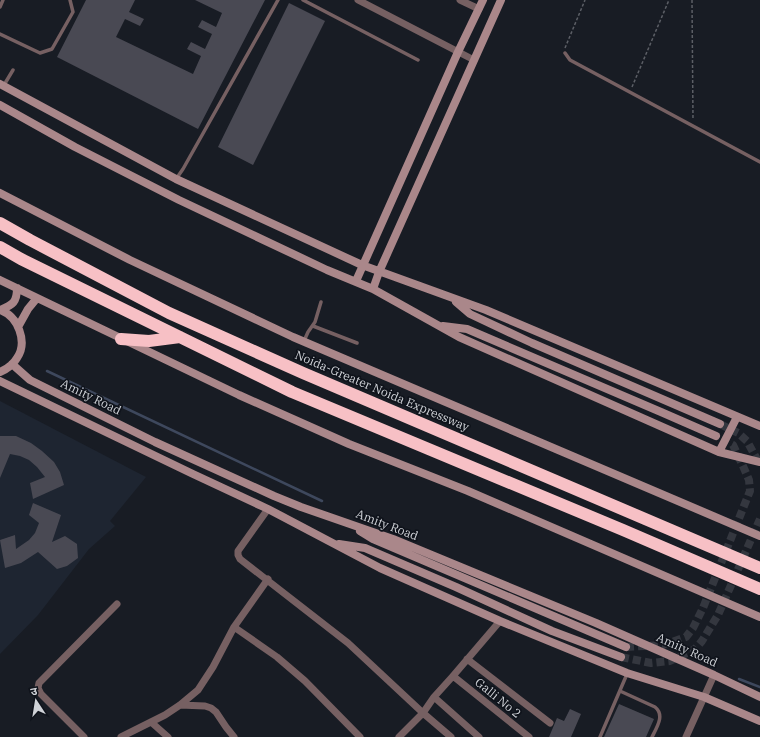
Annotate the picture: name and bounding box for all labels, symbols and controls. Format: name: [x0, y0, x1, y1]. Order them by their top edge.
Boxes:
street label: Noida-Greater Noida Expressway: [293, 347, 472, 434]
street label: Amity Road: [58, 375, 124, 418]
street label: Amity Road: [354, 506, 420, 543]
street label: Amity Road: [654, 629, 720, 670]
street label: Galli No 2: [472, 674, 524, 721]
north arrow: [16, 681, 56, 721]
text: उ: [29, 684, 39, 699]

